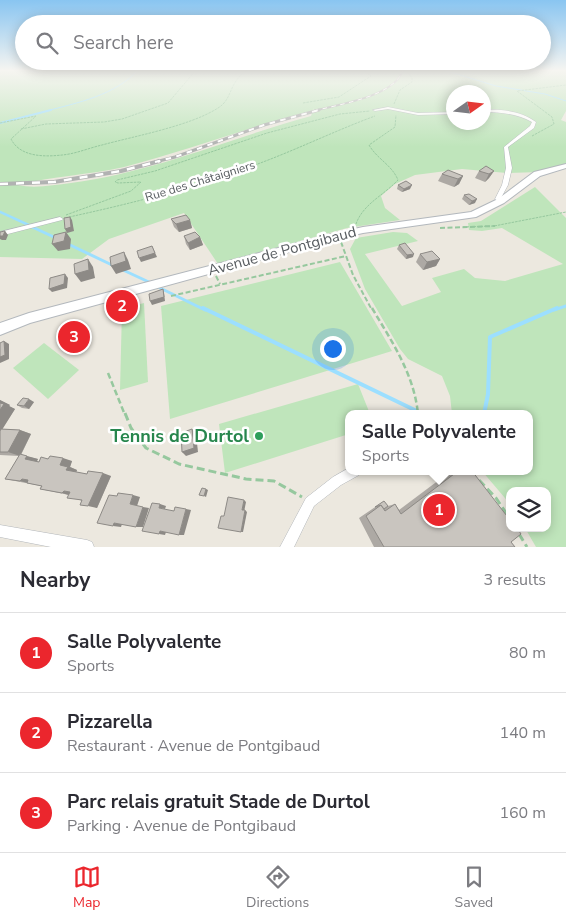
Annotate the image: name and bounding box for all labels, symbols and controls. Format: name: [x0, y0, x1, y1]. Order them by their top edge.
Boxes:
search box: [15, 15, 551, 70]
icon: search: [33, 29, 61, 57]
text: Search here: [73, 30, 174, 56]
north arrow: [446, 85, 491, 130]
street label: Rue des Châtaigniers: [143, 157, 257, 205]
street label: Avenue de Pontgibaud: [206, 222, 358, 280]
pin: 2: [106, 287, 138, 325]
pin: 3: [58, 318, 90, 356]
your location: [320, 336, 346, 362]
popup: [345, 410, 533, 475]
text: Salle Polyvalente: [362, 419, 516, 445]
place label: Tennis de Durtol: [110, 424, 249, 448]
marker: Tennis de Durtol: [253, 430, 265, 442]
text: Sports: [362, 445, 409, 467]
map controls: [506, 487, 551, 532]
button: layers: [506, 487, 551, 532]
pin: 1: [423, 491, 455, 529]
text: Nearby: [20, 566, 90, 594]
text: 3 results: [484, 569, 546, 591]
text: Salle Polyvalente: [67, 629, 221, 655]
text: 1: [31, 642, 41, 664]
text: 80 m: [509, 642, 546, 664]
text: Sports: [67, 655, 115, 677]
text: Pizzarella: [67, 709, 153, 735]
text: 2: [31, 722, 41, 744]
text: 140 m: [499, 722, 546, 744]
text: Restaurant · Avenue de Pontgibaud: [67, 735, 320, 757]
text: Parc relais gratuit Stade de Durtol: [67, 789, 370, 815]
text: 3: [31, 802, 41, 824]
text: 160 m: [499, 802, 546, 824]
text: Parking · Avenue de Pontgibaud: [67, 815, 296, 837]
tab: Map: [73, 863, 101, 912]
tab: Directions: [246, 863, 309, 912]
tab: Saved: [455, 863, 493, 912]

